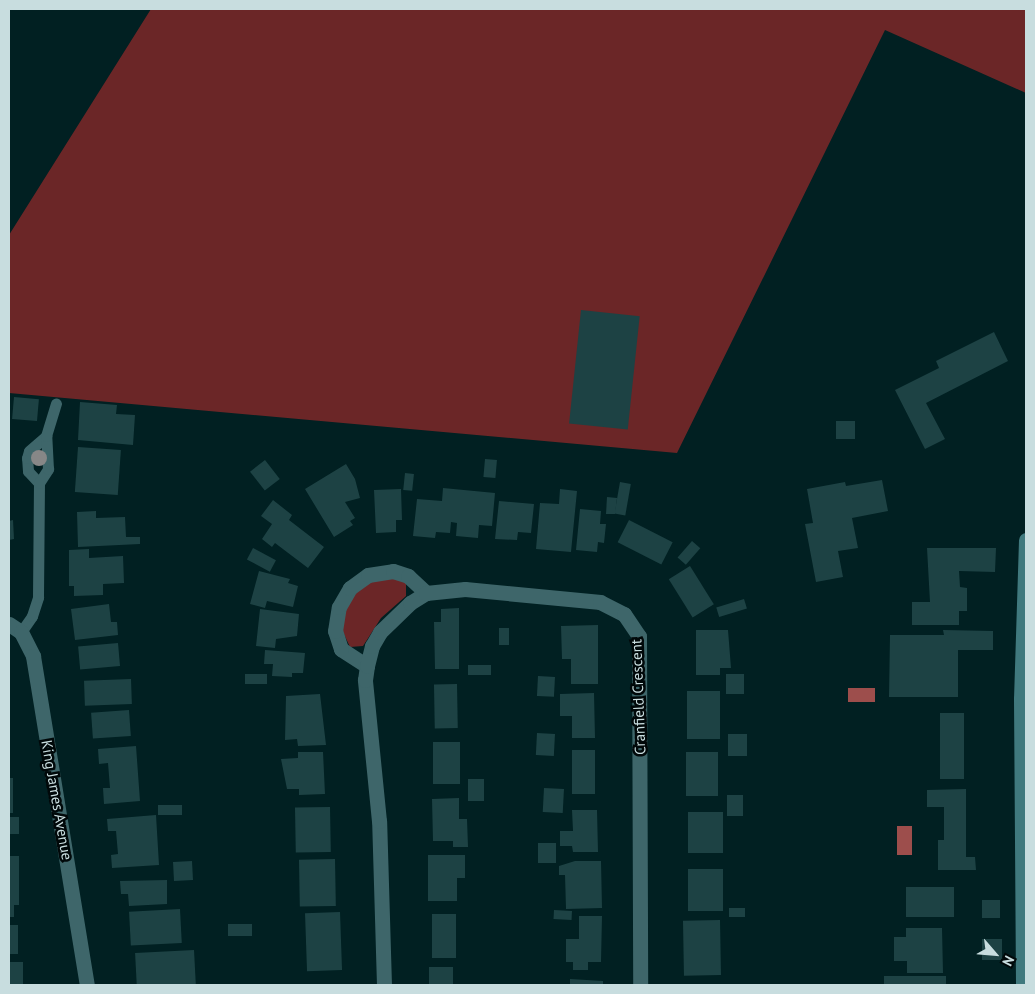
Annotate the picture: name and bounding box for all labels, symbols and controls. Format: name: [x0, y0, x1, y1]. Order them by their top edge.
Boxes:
street label: Cranfield Crescent: [627, 639, 649, 755]
street label: King James Avenue: [38, 738, 76, 862]
north arrow: [970, 929, 1020, 979]
text: N: [998, 953, 1018, 969]

